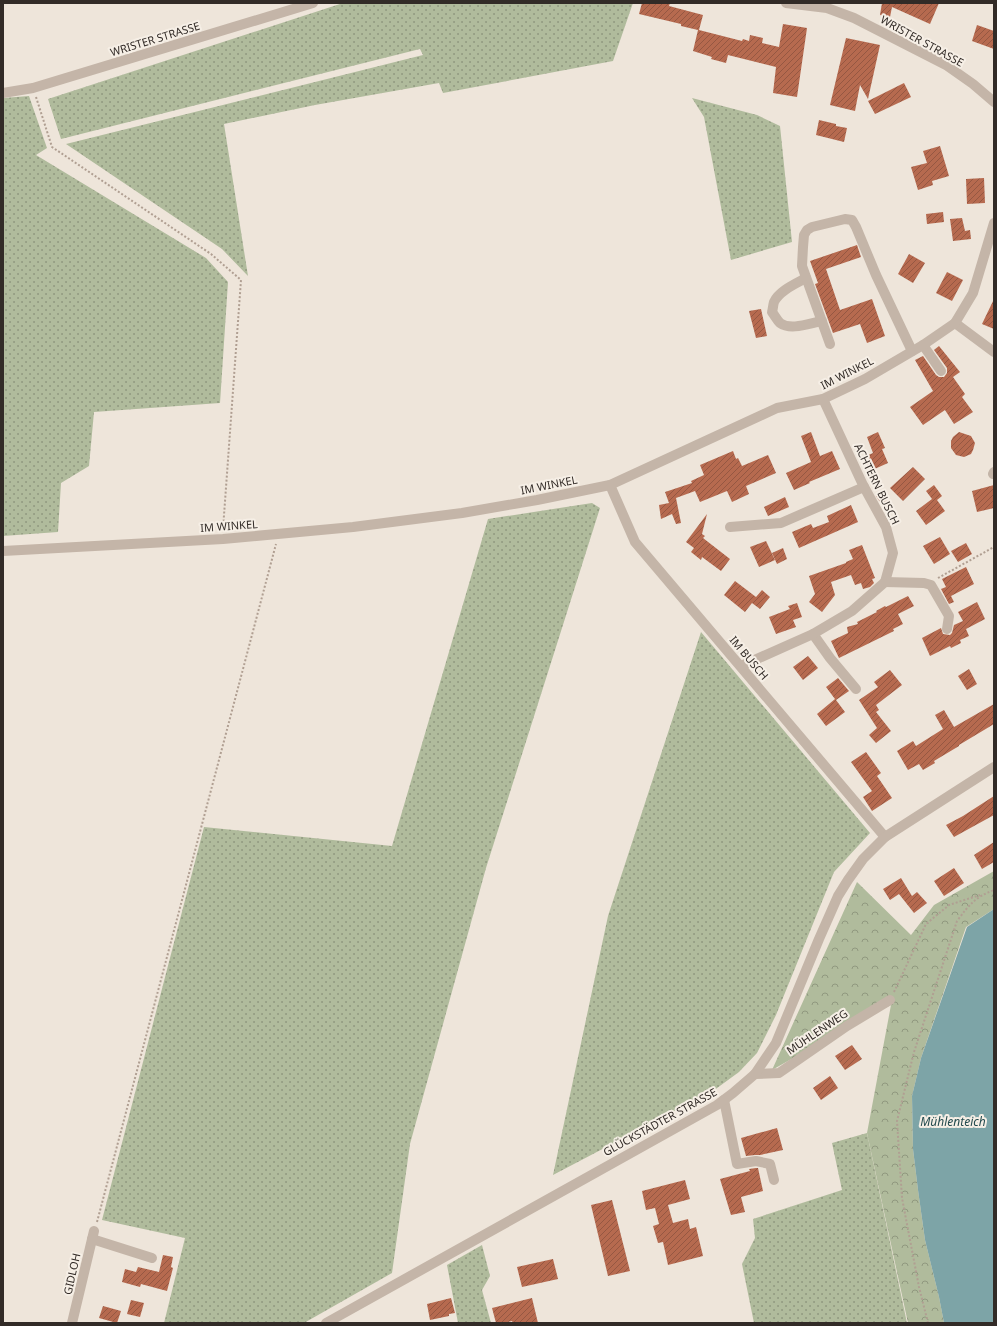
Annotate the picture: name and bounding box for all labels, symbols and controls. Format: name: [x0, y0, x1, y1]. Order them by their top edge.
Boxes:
street label: WRISTER STRASSE: [878, 11, 967, 70]
street label: WRISTER STRASSE: [108, 18, 202, 59]
street label: IM WINKEL: [818, 353, 876, 392]
street label: ACHTERN BUSCH: [851, 441, 904, 527]
street label: IM WINKEL: [519, 472, 579, 497]
street label: IM WINKEL: [200, 516, 258, 535]
street label: IM BUSCH: [727, 633, 772, 683]
street label: MÜHLENWEG: [783, 1006, 850, 1058]
street label: GLÜCKSTÄDTER STRASSE: [600, 1084, 719, 1159]
water label: Mühlenteich: [920, 1113, 986, 1130]
street label: GIDLOH: [59, 1252, 84, 1296]

